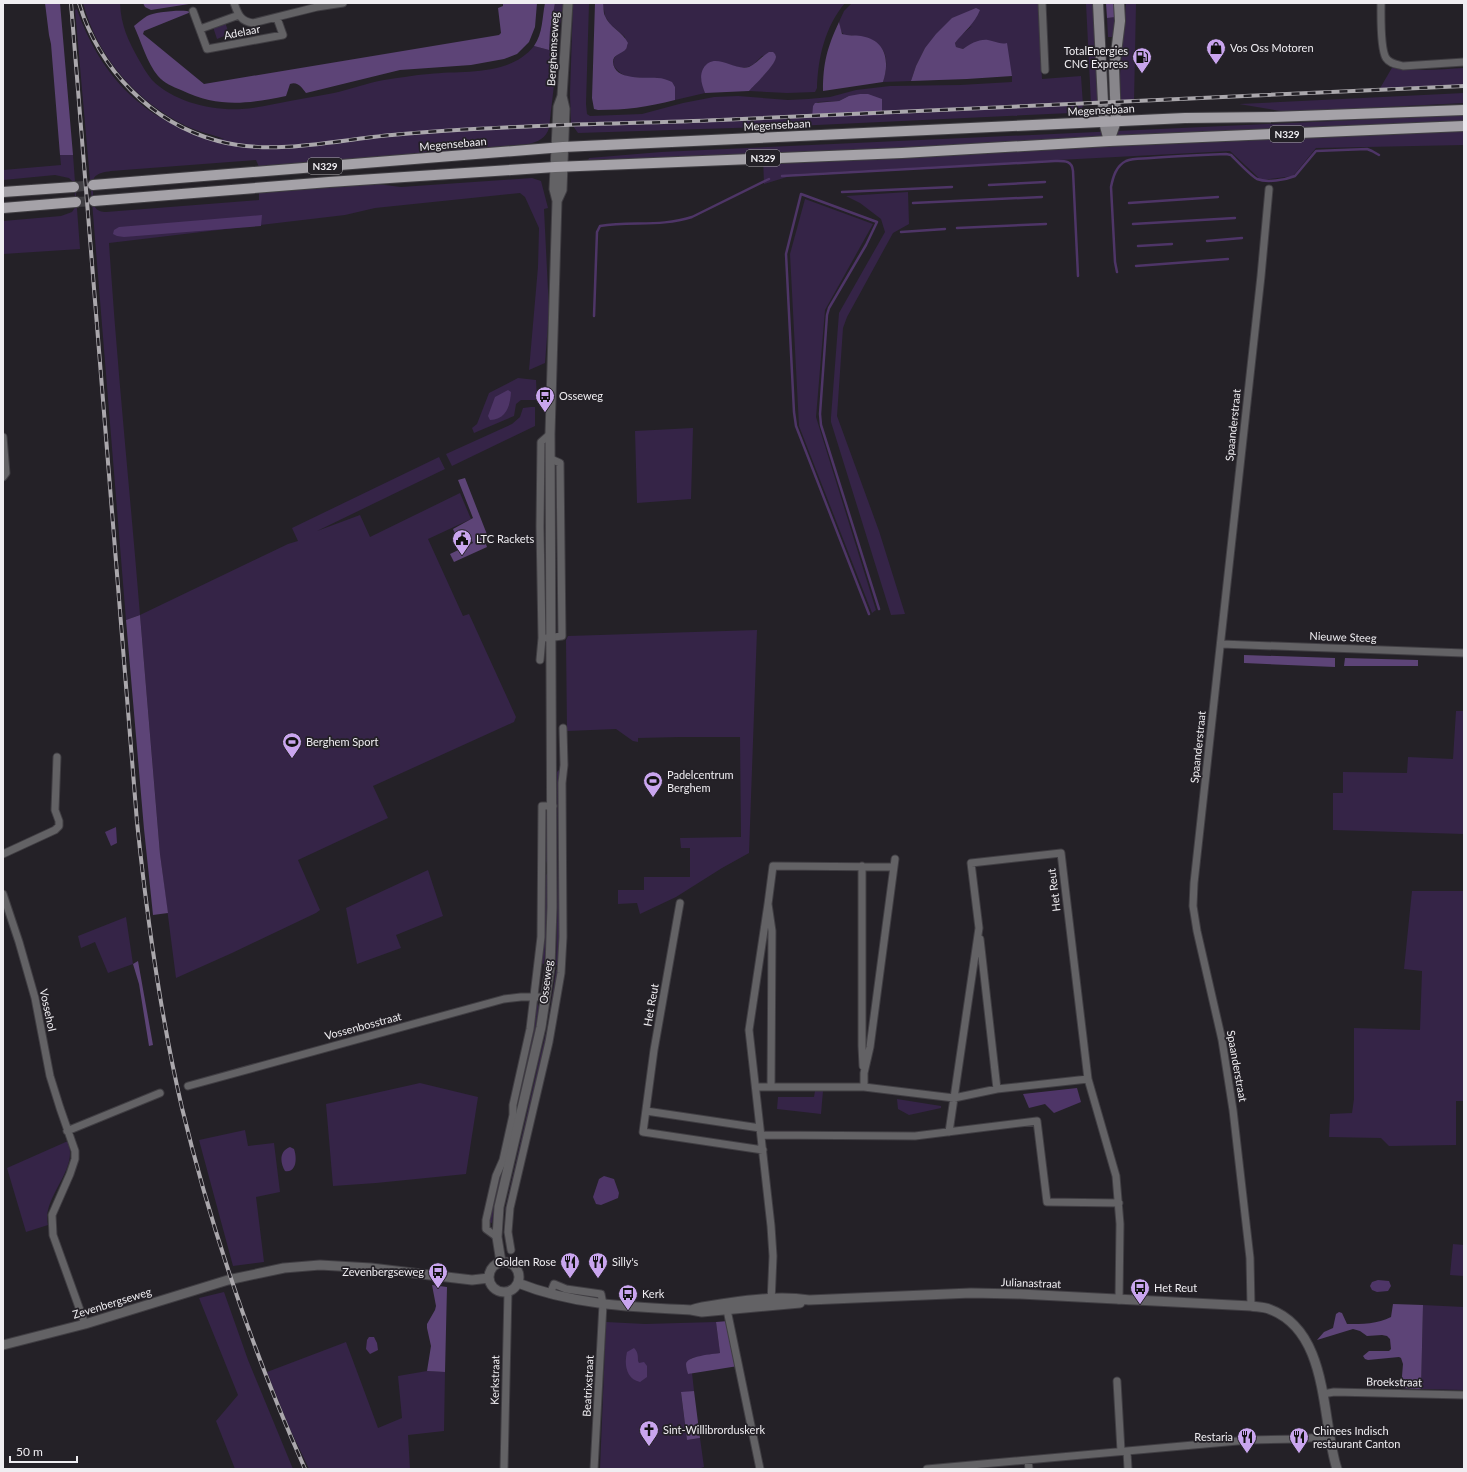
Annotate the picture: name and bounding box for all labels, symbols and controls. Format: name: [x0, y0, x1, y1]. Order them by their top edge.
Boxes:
street label: Berghemseweg: [544, 11, 561, 86]
street label: Adelaar: [223, 22, 261, 41]
shop icon: Vos Oss Motoren: [1205, 37, 1227, 65]
place label: Vos Oss Motoren: [1230, 41, 1314, 54]
place label: TotalEnergies CNG Express: [1064, 44, 1128, 70]
fuel station icon: TotalEnergies CNG Express: [1131, 46, 1153, 74]
street label: Megensebaan: [1067, 101, 1135, 118]
street label: Megensebaan: [743, 116, 811, 133]
road number: N329: [1270, 126, 1304, 142]
street label: Megensebaan: [419, 134, 487, 153]
road number: N329: [746, 150, 780, 166]
road number: N329: [308, 158, 342, 174]
bus stop icon: Osseweg: [534, 385, 556, 413]
street label: Spaanderstraat: [1222, 388, 1243, 462]
place label: Osseweg: [559, 389, 603, 402]
public building icon: LTC Rackets: [451, 528, 473, 556]
place label: LTC Rackets: [476, 532, 534, 545]
street label: Nieuwe Steeg: [1309, 629, 1377, 644]
street label: Spaanderstraat: [1187, 710, 1208, 784]
sports icon: Berghem Sport: [281, 731, 303, 759]
place label: Berghem Sport: [306, 735, 378, 748]
place label: Padelcentrum Berghem: [667, 768, 734, 794]
sports icon: Padelcentrum Berghem: [642, 770, 664, 798]
street label: Het Reut: [1044, 868, 1063, 912]
street label: Osseweg: [536, 959, 555, 1005]
street label: Het Reut: [640, 982, 661, 1027]
street label: Vossehol: [38, 987, 59, 1032]
street label: Vossenbosstraat: [323, 1009, 403, 1042]
street label: Spaanderstraat: [1225, 1029, 1250, 1103]
restaurant icon: Golden Rose: [559, 1251, 581, 1279]
restaurant icon: Silly's: [587, 1251, 609, 1279]
place label: Golden Rose: [495, 1255, 556, 1268]
place label: Silly's: [612, 1255, 639, 1268]
bus stop icon: Zevenbergseweg: [427, 1261, 449, 1289]
place label: Zevenbergseweg: [342, 1265, 424, 1278]
street label: Julianastraat: [1001, 1275, 1061, 1290]
bus stop icon: Het Reut: [1129, 1277, 1151, 1305]
place label: Het Reut: [1154, 1281, 1197, 1294]
bus stop icon: Kerk: [617, 1283, 639, 1311]
street label: Zevenbergseweg: [71, 1284, 153, 1321]
place label: Kerk: [642, 1287, 665, 1300]
street label: Kerkstraat: [488, 1355, 501, 1405]
street label: Beatrixstraat: [579, 1355, 596, 1417]
street label: Broekstraat: [1366, 1375, 1422, 1388]
church icon: Sint-Willibrorduskerk: [638, 1419, 660, 1447]
place label: Sint-Willibrorduskerk: [663, 1423, 765, 1436]
place label: Chinees Indisch restaurant Canton: [1313, 1424, 1400, 1450]
restaurant icon: Restaria: [1236, 1426, 1258, 1454]
restaurant icon: Chinees Indisch restaurant Canton: [1288, 1426, 1310, 1454]
place label: Restaria: [1194, 1430, 1233, 1443]
scale bar: [10, 1438, 77, 1464]
text: 50 m: [16, 1444, 43, 1459]

